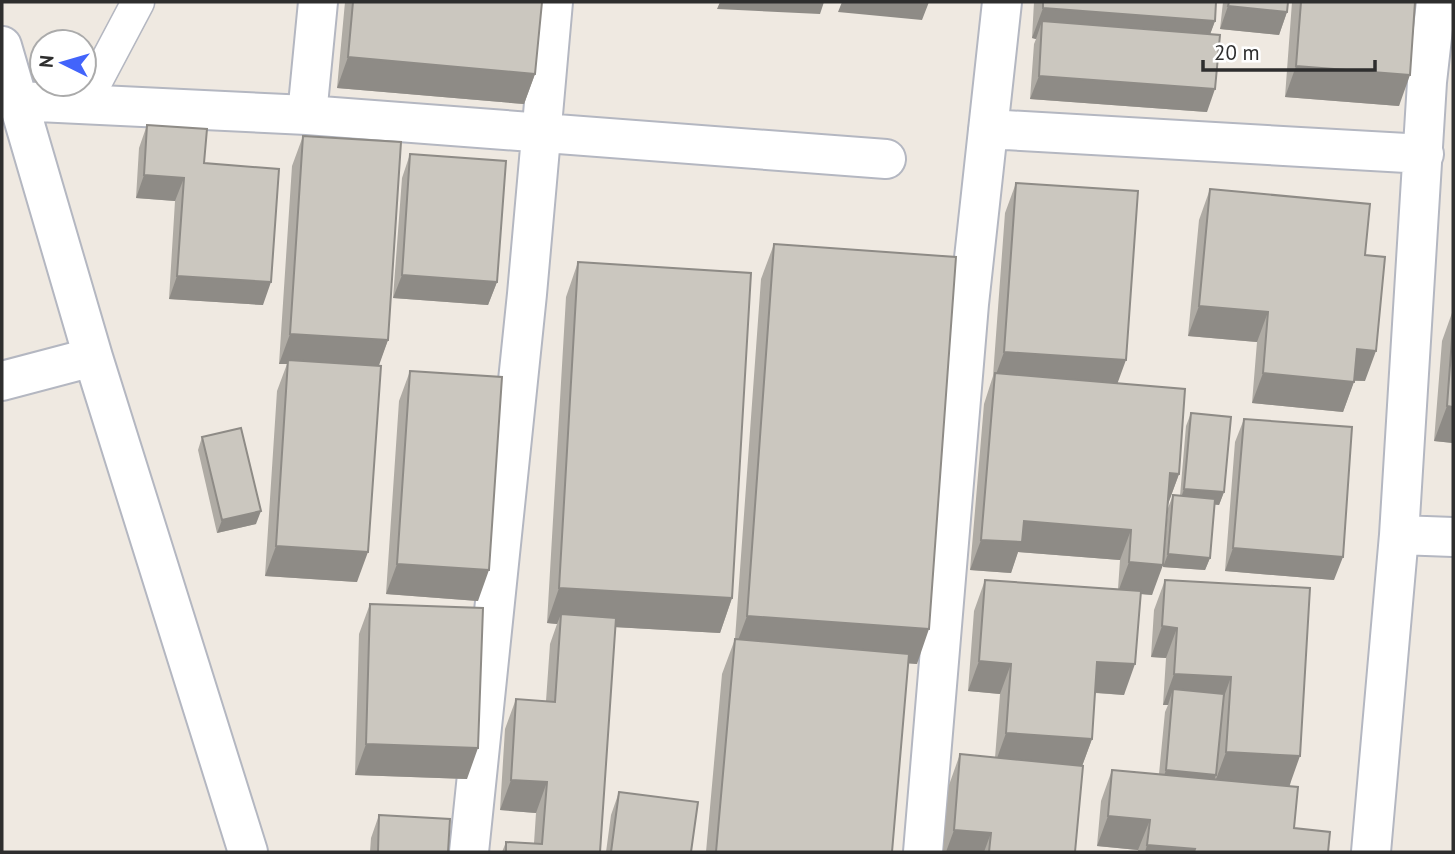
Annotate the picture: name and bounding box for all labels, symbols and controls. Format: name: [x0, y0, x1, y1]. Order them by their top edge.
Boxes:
north arrow: [28, 28, 98, 98]
scale bar: [1203, 28, 1374, 72]
text: 20 m: [1214, 39, 1260, 66]
text: N: [34, 54, 59, 69]

